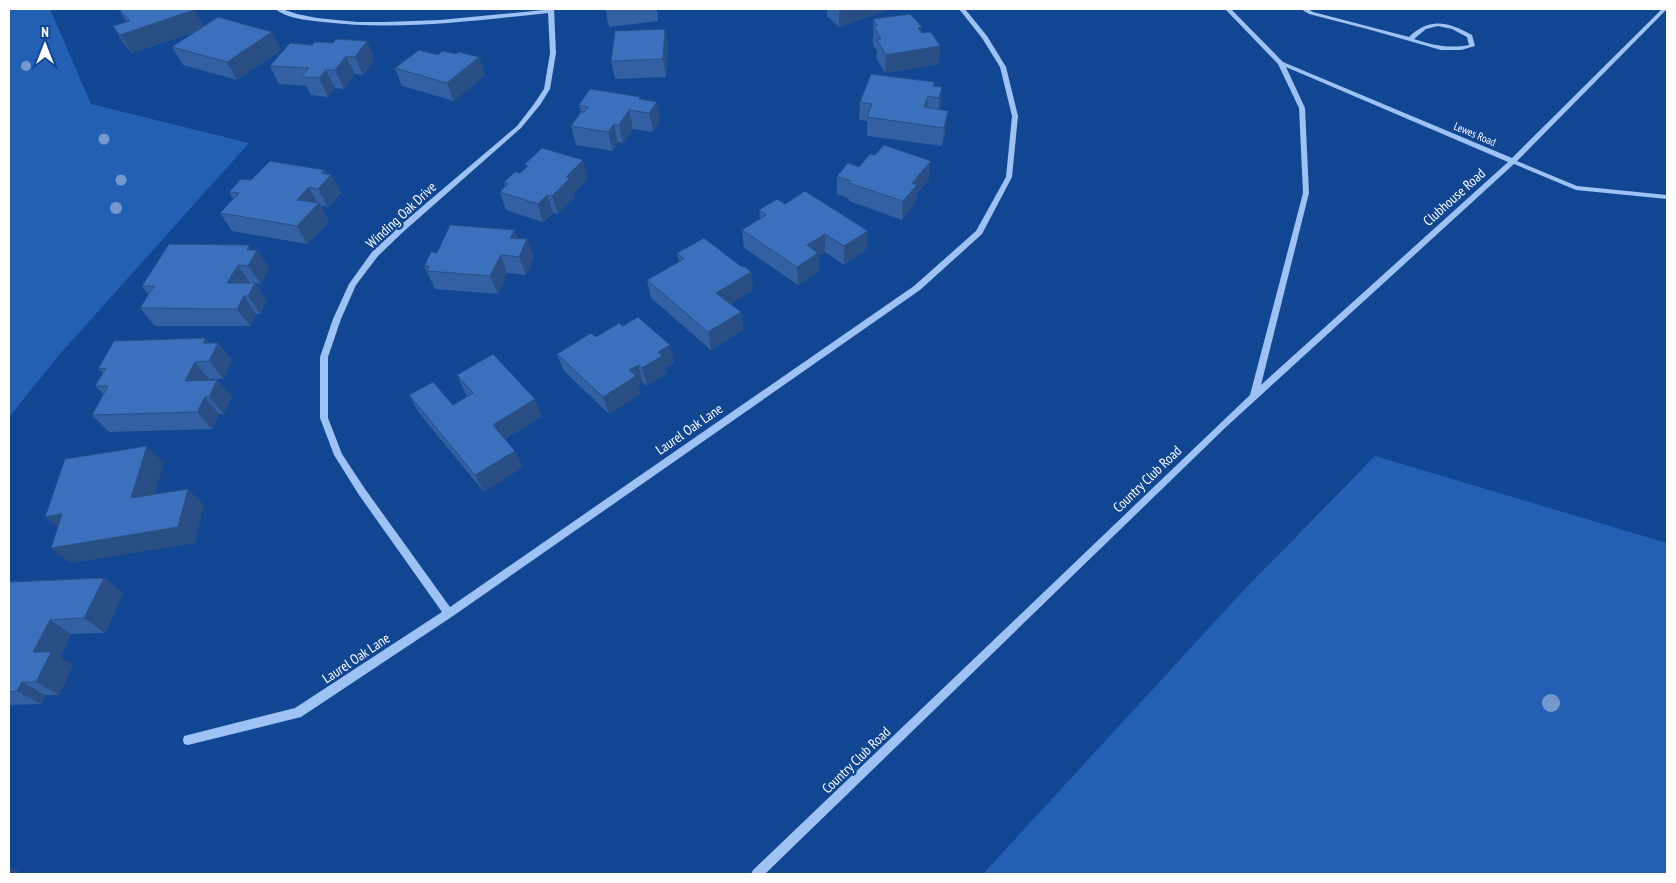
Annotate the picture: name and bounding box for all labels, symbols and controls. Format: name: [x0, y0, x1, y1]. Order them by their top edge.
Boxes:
north arrow: [20, 20, 70, 70]
text: N: [41, 23, 49, 41]
street label: Lewes Road: [1452, 119, 1498, 149]
street label: Clubhouse Road: [1419, 164, 1489, 230]
street label: Winding Oak Drive: [362, 178, 440, 252]
street label: Laurel Oak Lane: [652, 399, 726, 459]
street label: Country Club Road: [1109, 442, 1185, 516]
street label: Laurel Oak Lane: [319, 629, 393, 687]
street label: Country Club Road: [818, 723, 894, 797]

